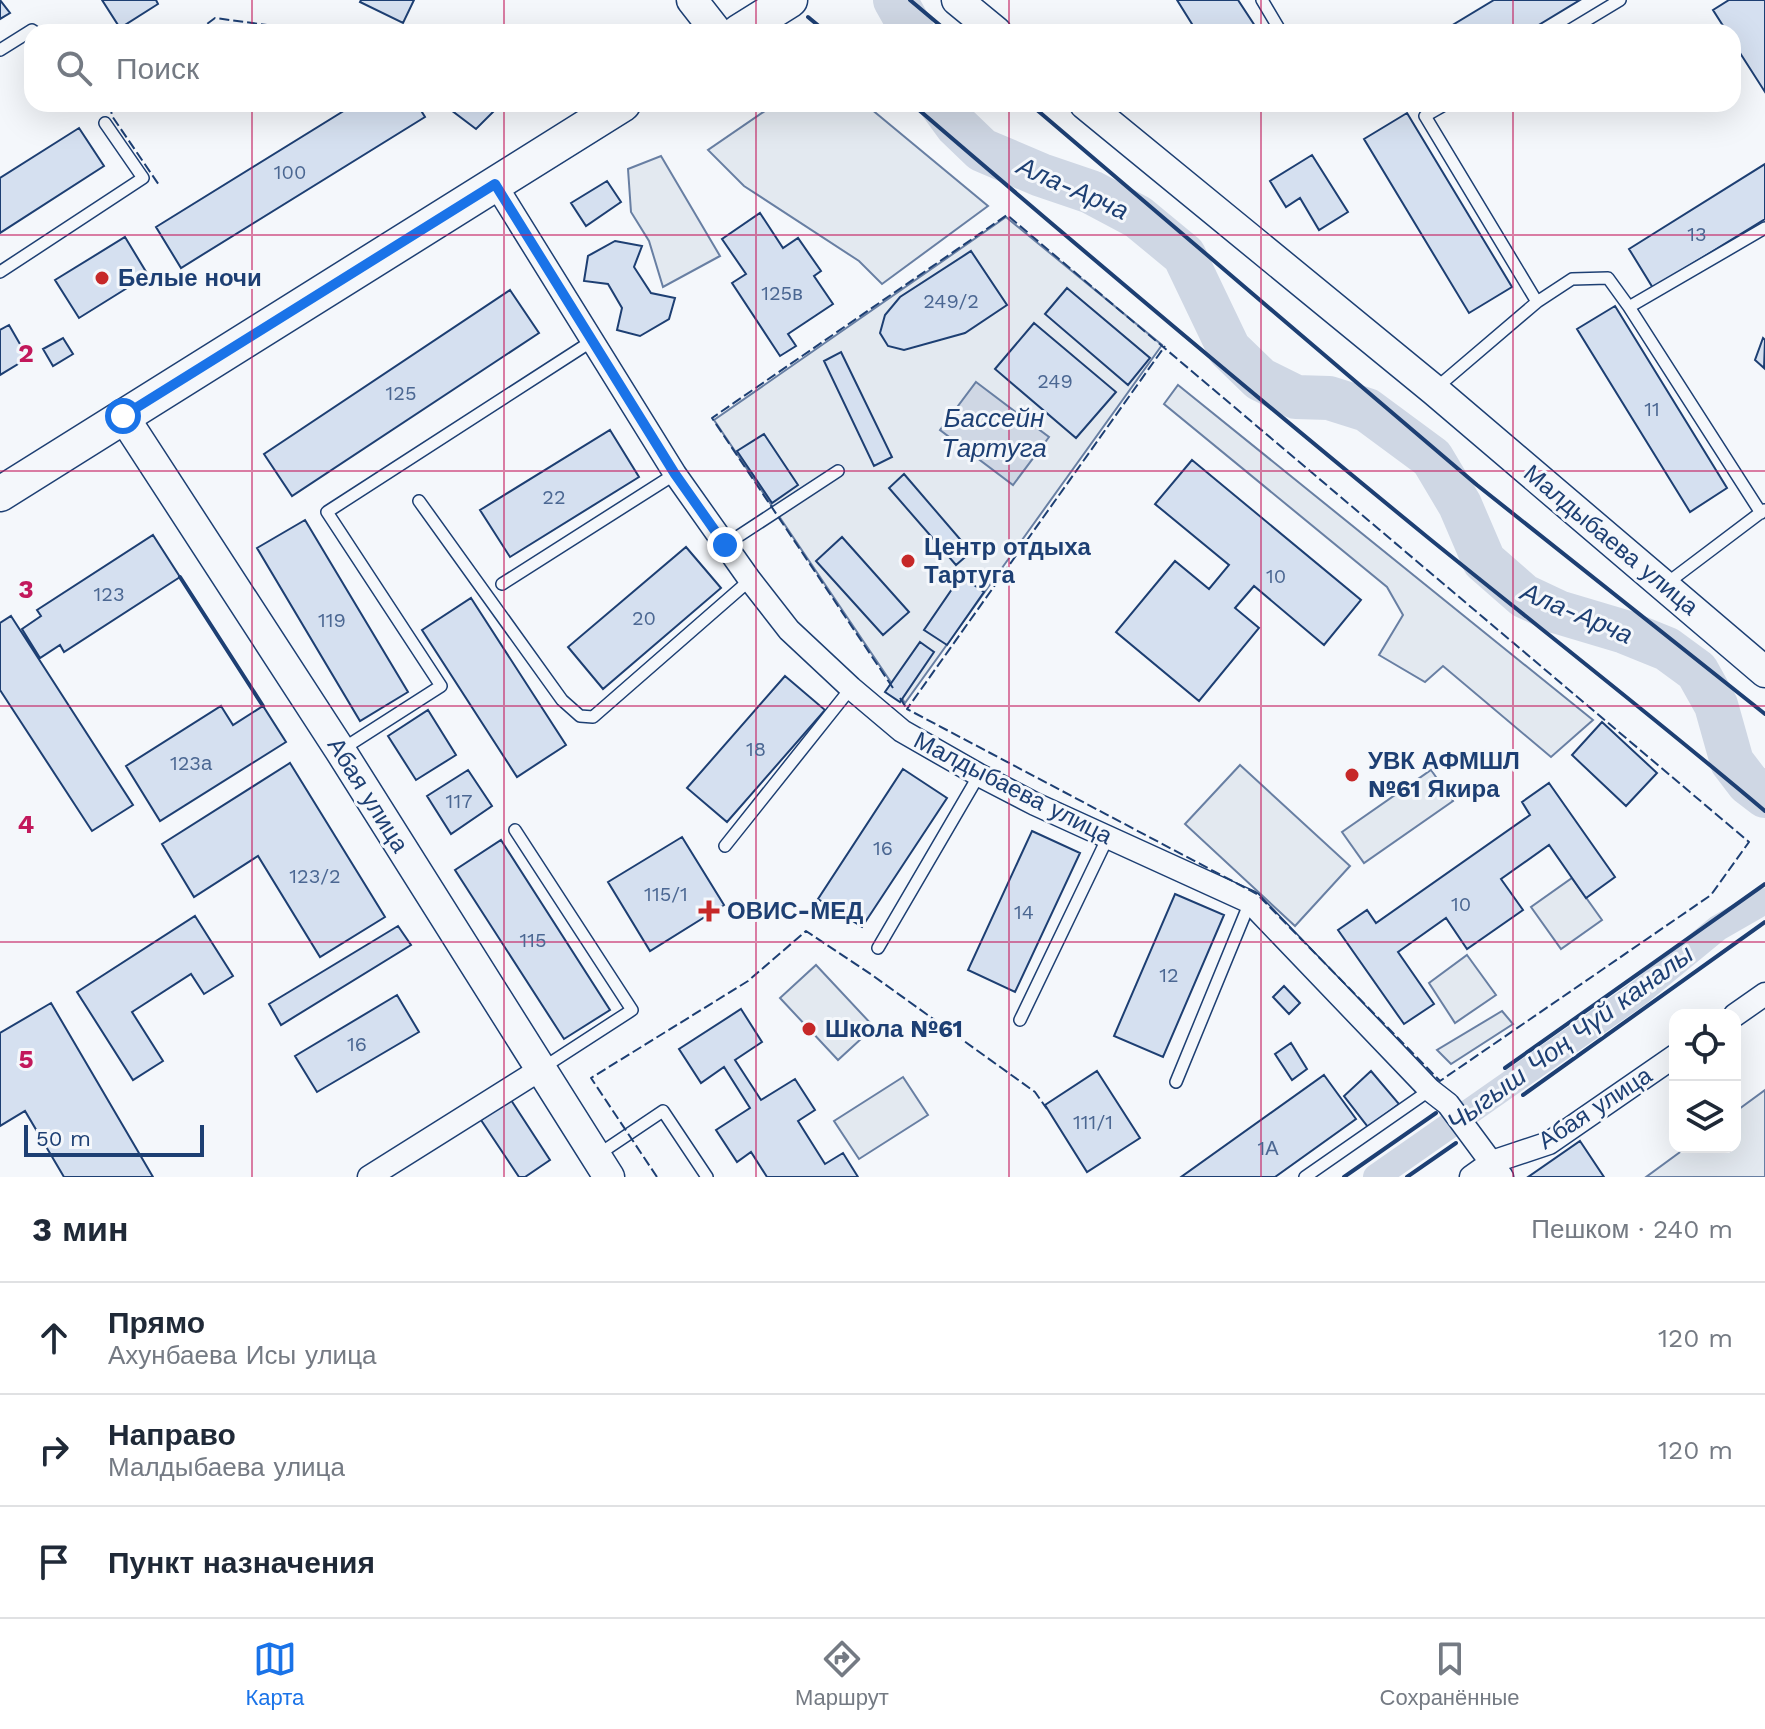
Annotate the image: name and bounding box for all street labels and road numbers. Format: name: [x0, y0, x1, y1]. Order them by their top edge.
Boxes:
street label: Малдыбаева улица: [1518, 459, 1704, 621]
street label: Малдыбаева улица: [909, 726, 1117, 850]
street label: Абая улица: [322, 733, 415, 858]
street label: Абая улица: [1533, 1061, 1658, 1155]

